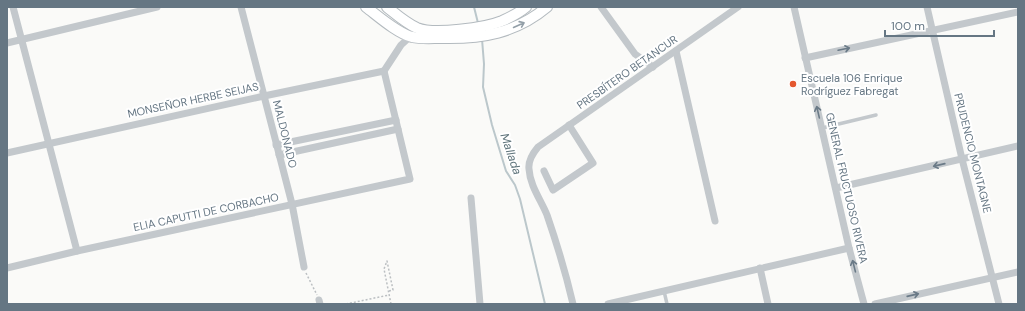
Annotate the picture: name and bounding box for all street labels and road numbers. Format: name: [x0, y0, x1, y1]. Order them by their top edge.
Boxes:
street label: PRESBÍTERO BETANCUR: [574, 32, 680, 112]
street label: MONSEÑOR HERBE SEIJAS: [126, 79, 260, 121]
street label: PRUDENCIO MONTAGNE: [951, 92, 995, 214]
street label: MALDONADO: [270, 99, 300, 169]
street label: GENERAL FRUCTUOSO RIVERA: [823, 111, 871, 265]
street label: ELIA CAPUTTI DE CORBACHO: [132, 190, 280, 234]

